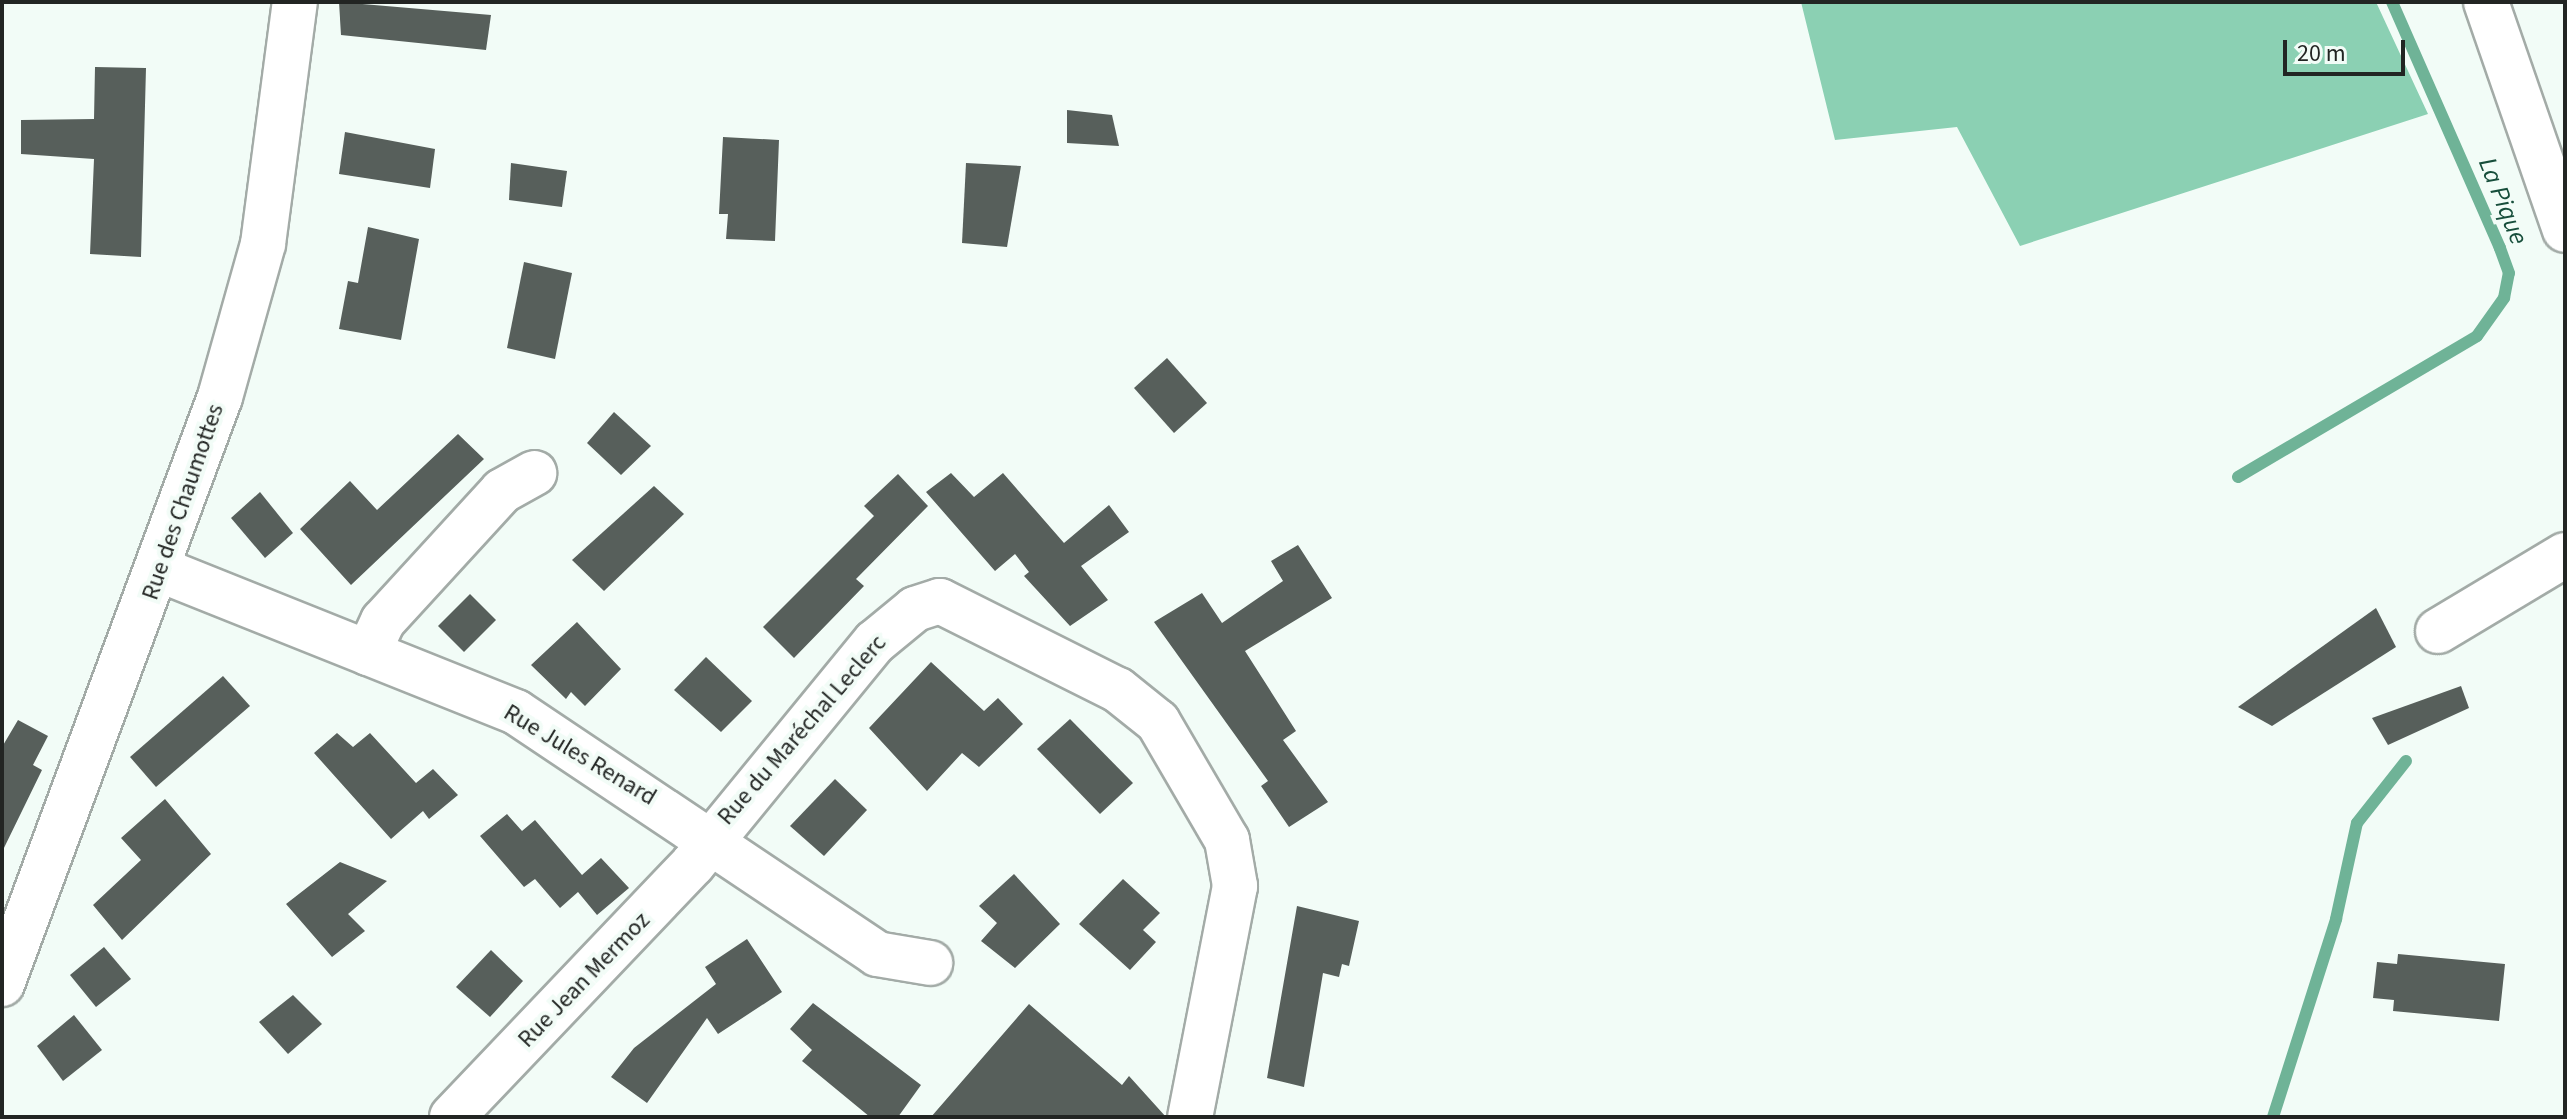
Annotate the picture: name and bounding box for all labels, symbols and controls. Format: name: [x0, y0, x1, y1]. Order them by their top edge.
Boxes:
scale bar: [2287, 24, 2409, 74]
text: 20 m: [2297, 36, 2346, 71]
water label: La Pique: [2471, 153, 2535, 249]
street label: Rue des Chaumottes: [136, 400, 230, 604]
street label: Rue du Maréchal Leclerc: [712, 629, 892, 831]
street label: Rue Jules Renard: [499, 698, 661, 812]
street label: Rue Jean Mermoz: [512, 906, 656, 1054]

